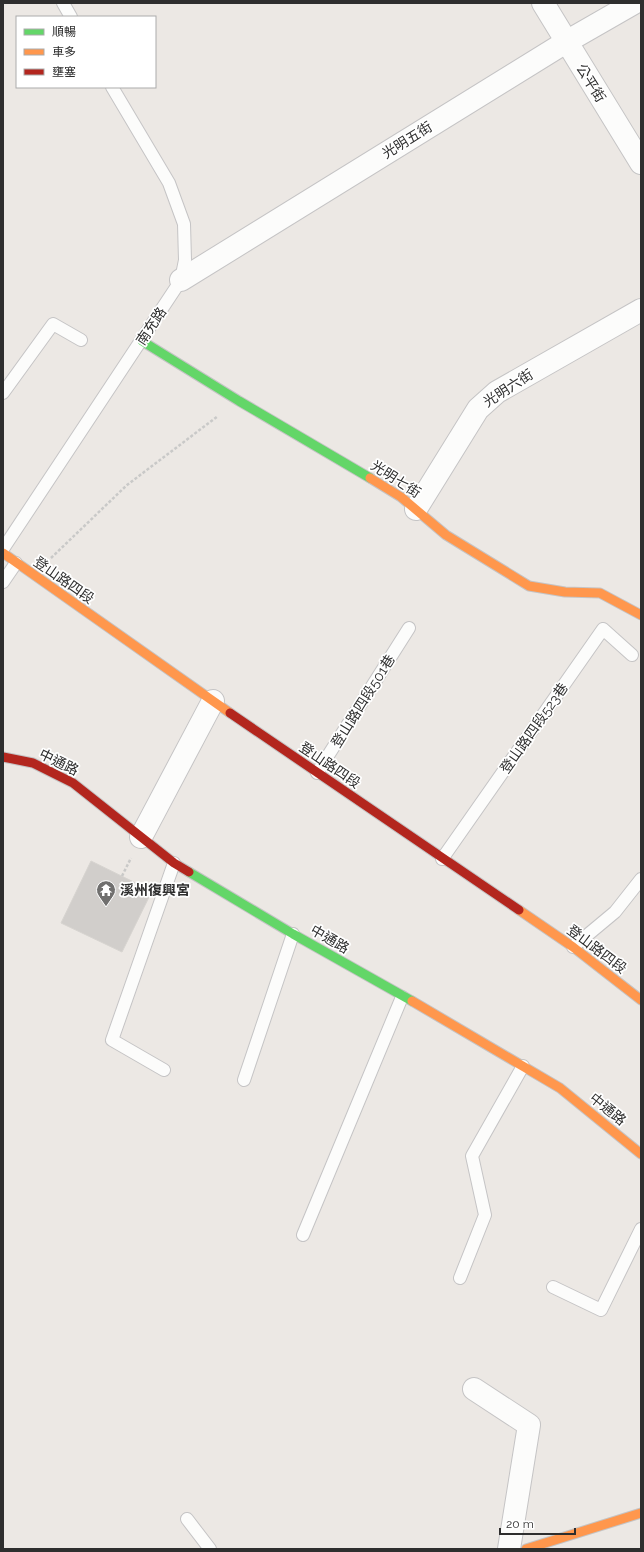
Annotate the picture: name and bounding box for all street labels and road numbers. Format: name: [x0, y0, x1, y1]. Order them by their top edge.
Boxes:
street label: 公平街: [573, 61, 609, 105]
street label: 光明五街: [379, 118, 435, 162]
street label: 南充路: [133, 304, 169, 348]
street label: 光明六街: [480, 366, 536, 410]
street label: 光明七街: [368, 457, 424, 501]
street label: 登山路四段: [31, 553, 97, 607]
street label: 登山路四段501巷: [328, 652, 398, 750]
street label: 登山路四段523巷: [497, 680, 571, 776]
street label: 登山路四段: [297, 739, 363, 791]
street label: 中通路: [37, 746, 81, 778]
street label: 中通路: [308, 922, 352, 956]
street label: 登山路四段: [564, 922, 630, 976]
street label: 中通路: [587, 1090, 629, 1128]

